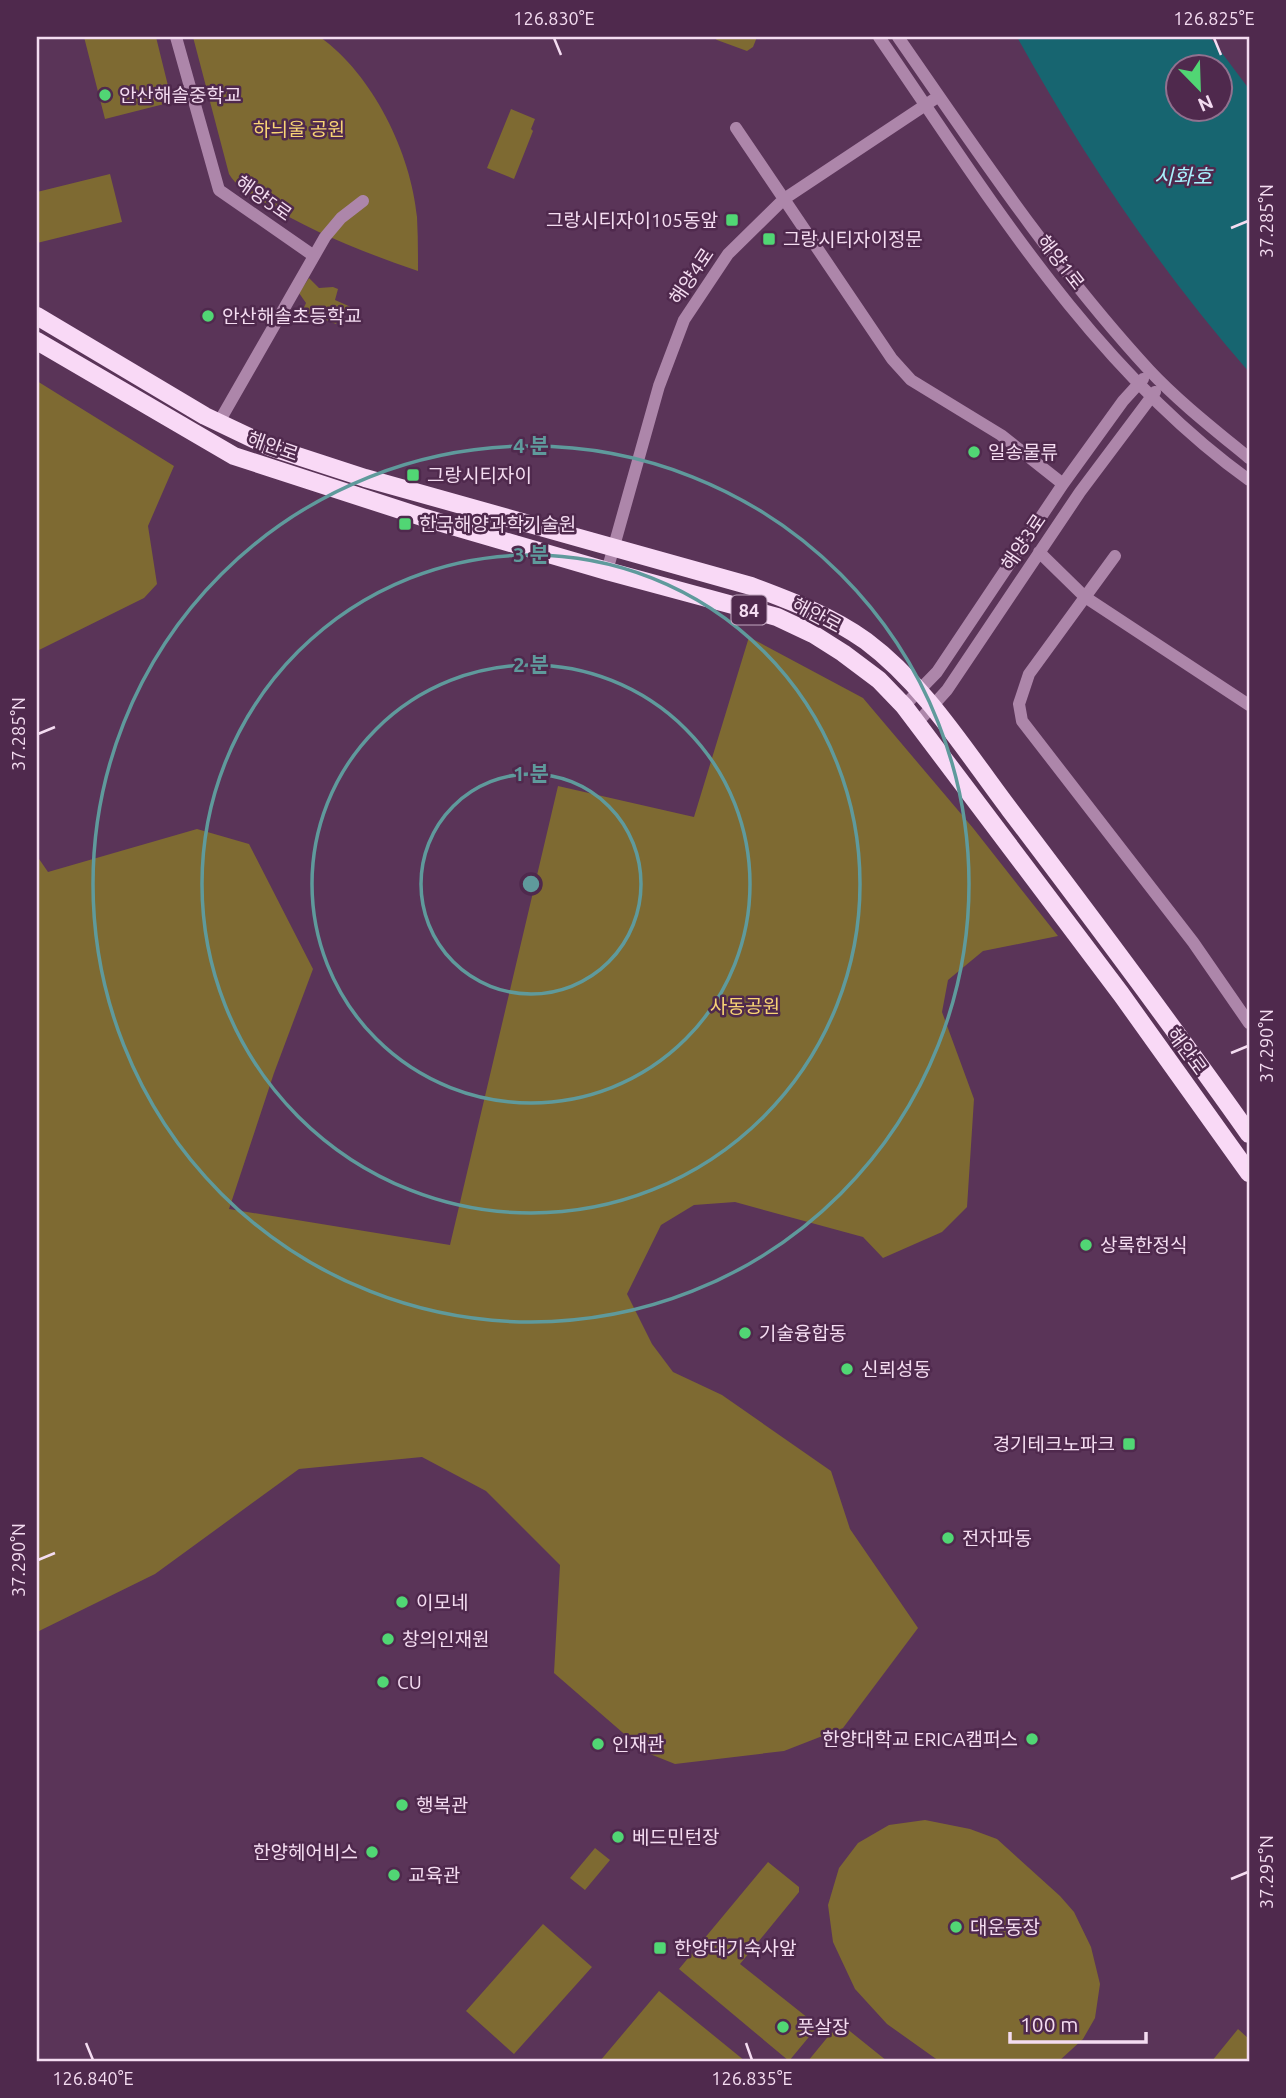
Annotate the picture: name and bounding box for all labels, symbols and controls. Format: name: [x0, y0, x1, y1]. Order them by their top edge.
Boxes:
text: 126.830°E: [513, 8, 595, 28]
text: 126.825°E: [1173, 8, 1255, 28]
north arrow: [1164, 52, 1234, 122]
place label: 안산해솔중학교: [119, 84, 241, 106]
marker: 안산해솔중학교: [97, 87, 113, 103]
text: N: [1195, 91, 1216, 117]
park label: 하늬울 공원: [253, 118, 345, 140]
water label: 시화호: [1154, 164, 1214, 188]
street label: 해양5로: [232, 171, 296, 225]
text: 37.285°N: [1256, 184, 1276, 258]
place label: 그랑시티자이105동앞: [546, 209, 719, 231]
marker: 그랑시티자이105동앞: [724, 212, 740, 228]
place label: 그랑시티자이정문: [783, 228, 923, 250]
street label: 해양1로: [1033, 230, 1089, 294]
marker: 그랑시티자이정문: [761, 231, 777, 247]
street label: 해양4로: [664, 244, 718, 308]
place label: 안산해솔초등학교: [222, 305, 362, 327]
marker: 안산해솔초등학교: [200, 308, 216, 324]
street label: 해안로: [245, 427, 301, 465]
text: 4 분: [513, 433, 549, 457]
place label: 일송물류: [988, 441, 1058, 463]
marker: 일송물류: [966, 444, 982, 460]
place label: 그랑시티자이: [427, 464, 532, 486]
marker: 그랑시티자이: [405, 467, 421, 483]
street label: 해양3로: [996, 510, 1050, 574]
place label: 한국해양과학기술원: [419, 513, 576, 535]
marker: 한국해양과학기술원: [397, 516, 413, 532]
text: 3 분: [513, 542, 549, 566]
street label: 해안로: [789, 593, 845, 637]
road number: 84: [732, 596, 766, 624]
text: 2 분: [513, 652, 549, 676]
text: 37.285°N: [8, 697, 28, 771]
text: 1 분: [513, 761, 549, 785]
centre of rings: [519, 872, 543, 896]
park label: 사동공원: [710, 995, 780, 1017]
text: 37.290°N: [1256, 1009, 1276, 1083]
street label: 해안로: [1163, 1023, 1211, 1079]
place label: 상록한정식: [1100, 1234, 1187, 1256]
marker: 상록한정식: [1078, 1237, 1094, 1253]
place label: 기술융합동: [759, 1322, 846, 1344]
marker: 기술융합동: [737, 1325, 753, 1341]
place label: 신뢰성동: [861, 1358, 931, 1380]
marker: 신뢰성동: [839, 1361, 855, 1377]
place label: 경기테크노파크: [993, 1433, 1115, 1455]
marker: 경기테크노파크: [1121, 1436, 1137, 1452]
text: 37.290°N: [8, 1523, 28, 1597]
place label: 전자파동: [962, 1527, 1032, 1549]
marker: 전자파동: [940, 1530, 956, 1546]
place label: 이모네: [416, 1591, 468, 1613]
marker: 이모네: [394, 1594, 410, 1610]
place label: 창의인재원: [402, 1628, 489, 1650]
marker: 창의인재원: [380, 1631, 396, 1647]
place label: CU: [397, 1671, 422, 1693]
marker: CU: [375, 1674, 391, 1690]
place label: 한양대학교 ERICA캠퍼스: [822, 1728, 1018, 1750]
marker: 한양대학교 ERICA캠퍼스: [1024, 1731, 1040, 1747]
place label: 인재관: [612, 1733, 664, 1755]
marker: 인재관: [590, 1736, 606, 1752]
place label: 행복관: [416, 1794, 468, 1816]
marker: 행복관: [394, 1797, 410, 1813]
place label: 베드민턴장: [632, 1826, 719, 1848]
marker: 베드민턴장: [610, 1829, 626, 1845]
text: 37.295°N: [1256, 1835, 1276, 1909]
place label: 한양헤어비스: [253, 1841, 358, 1863]
marker: 한양헤어비스: [364, 1844, 380, 1860]
place label: 교육관: [408, 1864, 460, 1886]
marker: 교육관: [386, 1867, 402, 1883]
place label: 대운동장: [970, 1916, 1040, 1938]
marker: 대운동장: [948, 1919, 964, 1935]
place label: 한양대기숙사앞: [674, 1937, 797, 1959]
marker: 한양대기숙사앞: [652, 1940, 668, 1956]
scale bar: [1010, 2000, 1146, 2044]
text: 100 m: [1020, 2012, 1078, 2036]
place label: 풋살장: [797, 2016, 849, 2038]
marker: 풋살장: [775, 2019, 791, 2035]
text: 126.840°E: [52, 2068, 134, 2088]
text: 126.835°E: [711, 2068, 793, 2088]

